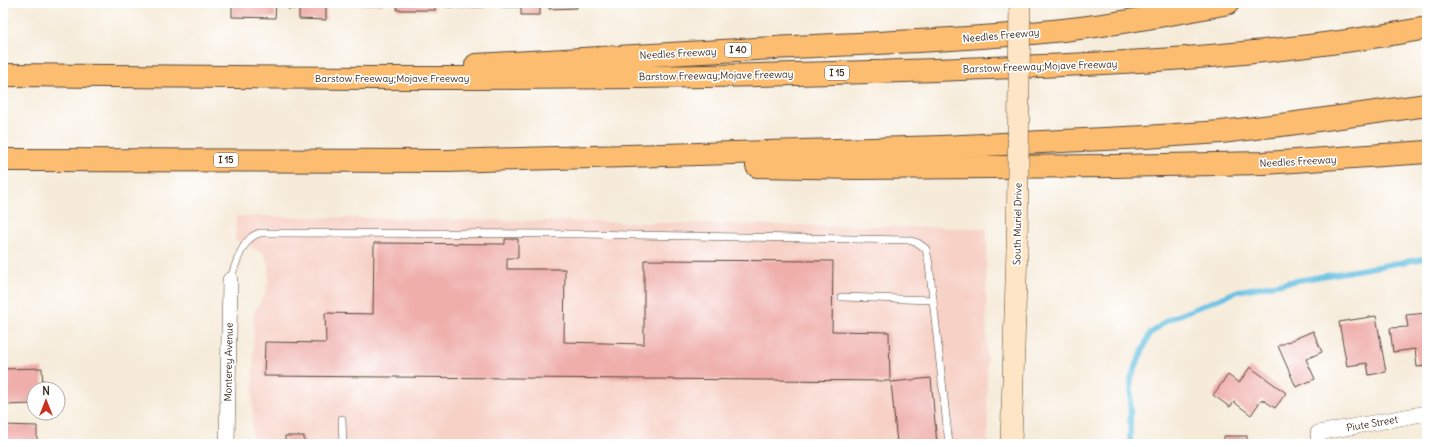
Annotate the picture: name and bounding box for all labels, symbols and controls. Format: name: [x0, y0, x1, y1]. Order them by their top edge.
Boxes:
street label: Needles Freeway: [962, 26, 1040, 45]
road number: I 40: [725, 43, 751, 57]
street label: Needles Freeway: [639, 45, 717, 62]
street label: Barstow Freeway;Mojave Freeway: [962, 57, 1118, 76]
road number: I 15: [825, 66, 849, 80]
street label: Barstow Freeway;Mojave Freeway: [639, 68, 793, 83]
street label: Barstow Freeway;Mojave Freeway: [315, 72, 469, 85]
road number: I 15: [214, 153, 238, 167]
street label: Needles Freeway: [1259, 153, 1337, 170]
street label: South Muriel Drive: [1010, 183, 1025, 265]
street label: Monterey Avenue: [221, 323, 236, 401]
north arrow: [26, 381, 66, 421]
text: N: [42, 384, 50, 398]
street label: Piute Street: [1345, 412, 1399, 434]

